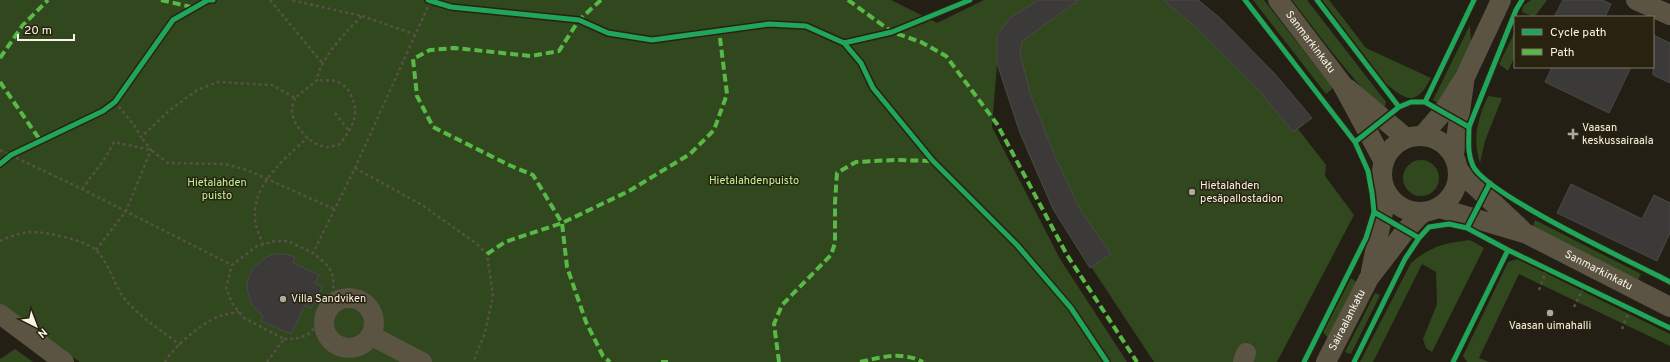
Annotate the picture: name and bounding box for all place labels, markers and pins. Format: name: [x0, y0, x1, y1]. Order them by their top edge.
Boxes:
place label: Vaasan keskussairaala: [1582, 121, 1654, 148]
marker: Vaasan keskussairaala: [1567, 128, 1579, 140]
place label: Hietalahden pesäpallostadion: [1200, 179, 1283, 206]
marker: Hietalahden pesäpallostadion: [1187, 187, 1197, 197]
place label: Villa Sandviken: [291, 292, 366, 306]
marker: Villa Sandviken: [278, 294, 288, 304]
marker: Vaasan uimahalli: [1545, 308, 1555, 318]
place label: Vaasan uimahalli: [1509, 319, 1591, 333]

